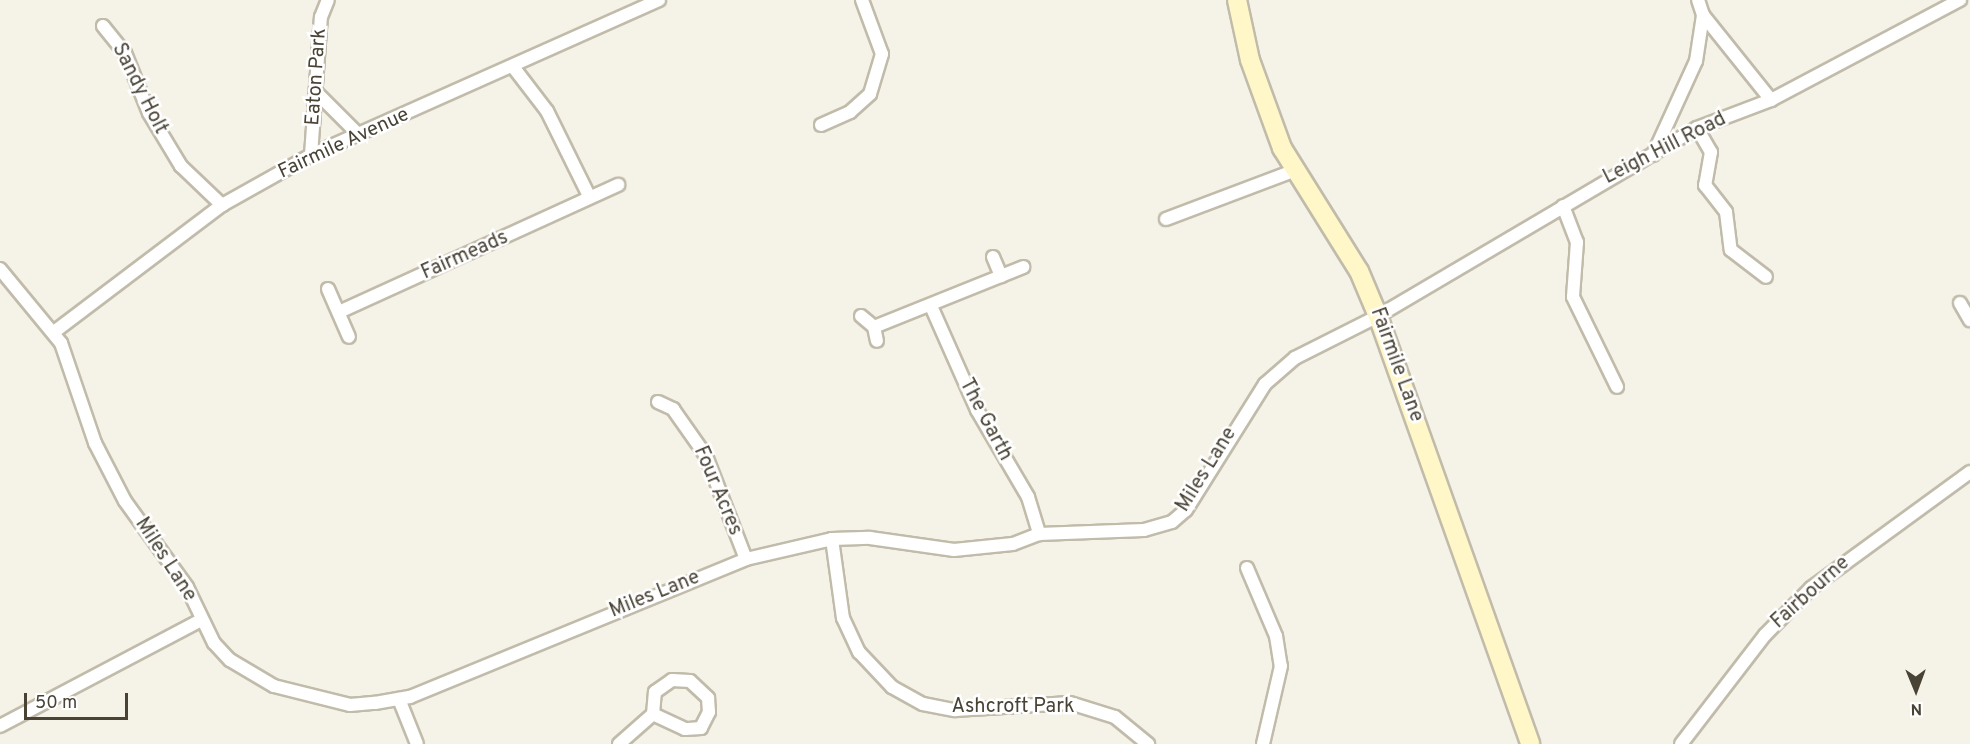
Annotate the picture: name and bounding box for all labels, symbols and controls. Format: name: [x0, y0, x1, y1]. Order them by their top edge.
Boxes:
street label: Eaton Park: [302, 27, 332, 127]
street label: Sandy Holt: [106, 40, 172, 138]
street label: Fairmile Avenue: [274, 103, 414, 185]
street label: Leigh Hill Road: [1599, 108, 1731, 190]
street label: Fairmeads: [418, 226, 512, 286]
street label: Fairmile Lane: [1364, 305, 1428, 425]
street label: The Garth: [953, 375, 1017, 465]
street label: Miles Lane: [1172, 423, 1242, 517]
street label: Four Acres: [687, 442, 747, 540]
street label: Miles Lane: [129, 513, 201, 607]
street label: Fairbourne: [1767, 552, 1855, 634]
street label: Miles Lane: [606, 566, 704, 624]
north arrow: [1886, 660, 1946, 720]
scale bar: [27, 681, 130, 719]
text: 50 m: [35, 692, 77, 715]
street label: Ashcroft Park: [951, 695, 1075, 719]
text: N: [1910, 698, 1922, 718]

